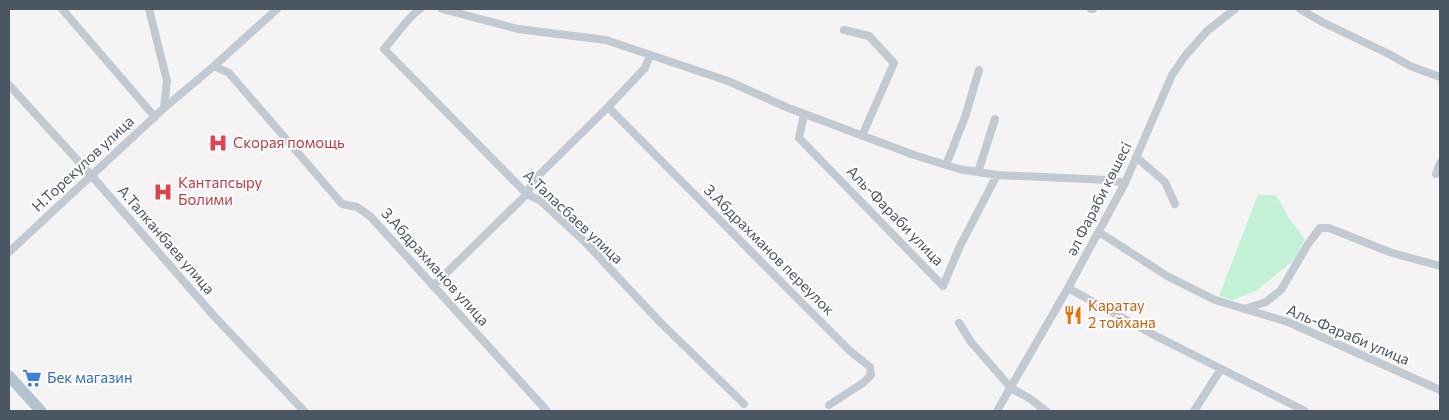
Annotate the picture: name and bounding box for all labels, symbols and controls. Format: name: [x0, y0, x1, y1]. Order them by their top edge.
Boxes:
street label: Н.Торекулов улица: [28, 111, 137, 215]
hospital icon: Скорая помощь: [207, 132, 229, 154]
place label: Скорая помощь: [233, 133, 345, 151]
street label: әл Фараби көшесі: [1062, 139, 1135, 258]
street label: Аль-Фараби улица: [843, 162, 948, 269]
street label: А.Таласбаев улица: [520, 166, 627, 267]
place label: Кантапсыру Болими: [178, 173, 263, 208]
street label: З.Абдрахманов переулок: [701, 180, 839, 318]
street label: А.Талканбаев улица: [115, 181, 219, 298]
hospital icon: Кантапсыру Болими: [152, 181, 174, 203]
street label: З.Абдрахманов улица: [378, 204, 493, 329]
place label: Каратау 2 тойхана: [1088, 296, 1156, 331]
street label: Аль-Фараби улица: [1284, 300, 1413, 368]
restaurant icon: Каратау 2 тойхана: [1062, 304, 1084, 326]
supermarket icon: Бек магазин: [21, 367, 43, 389]
place label: Бек магазин: [47, 368, 132, 386]

